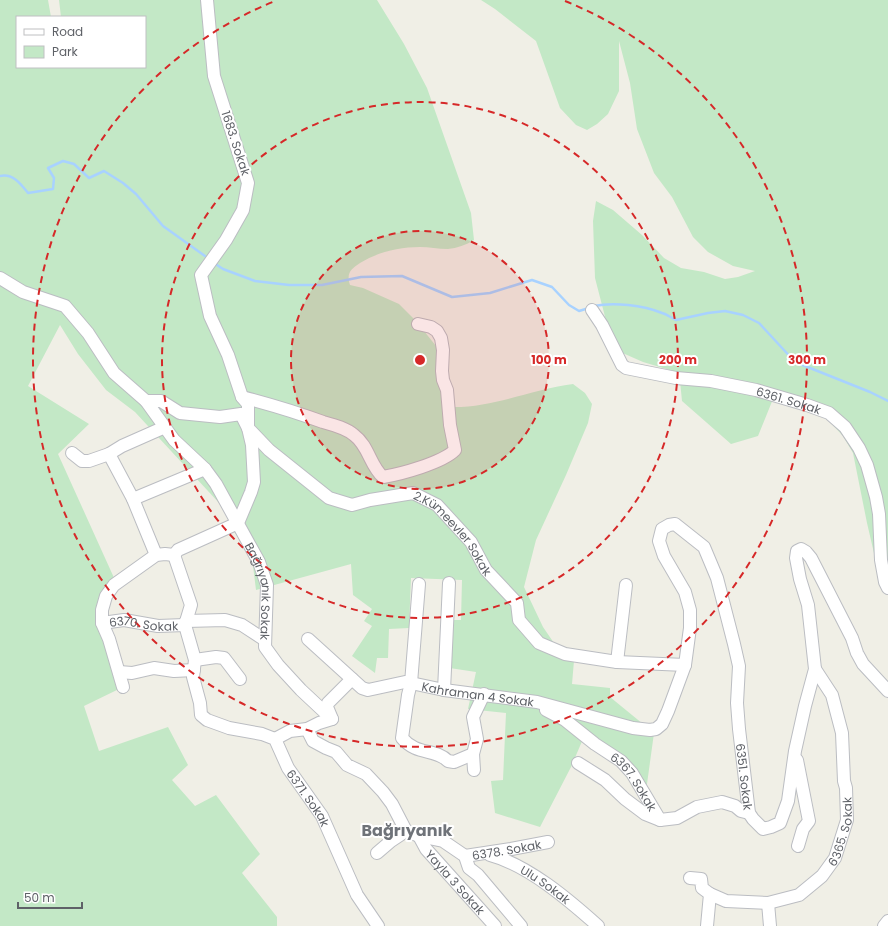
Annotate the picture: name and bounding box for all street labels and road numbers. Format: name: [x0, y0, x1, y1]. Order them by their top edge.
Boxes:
street label: 1683. Sokak: [218, 108, 255, 178]
street label: 6361. Sokak: [754, 382, 824, 418]
street label: 2.Kümeevler Sokak: [411, 486, 496, 580]
street label: Bağrıyanık Sokak: [241, 539, 275, 641]
street label: 6370. Sokak: [108, 612, 179, 635]
street label: Kahraman 4 Sokak: [420, 677, 536, 710]
street label: 6351. Sokak: [732, 742, 757, 812]
street label: 6367. Sokak: [607, 748, 662, 815]
street label: 6371. Sokak: [283, 766, 334, 830]
street label: 6365. Sokak: [823, 796, 856, 869]
street label: 6378. Sokak: [471, 835, 543, 863]
street label: Yayla 3 Sokak: [422, 846, 490, 919]
street label: Ulu Sokak: [518, 861, 575, 908]

